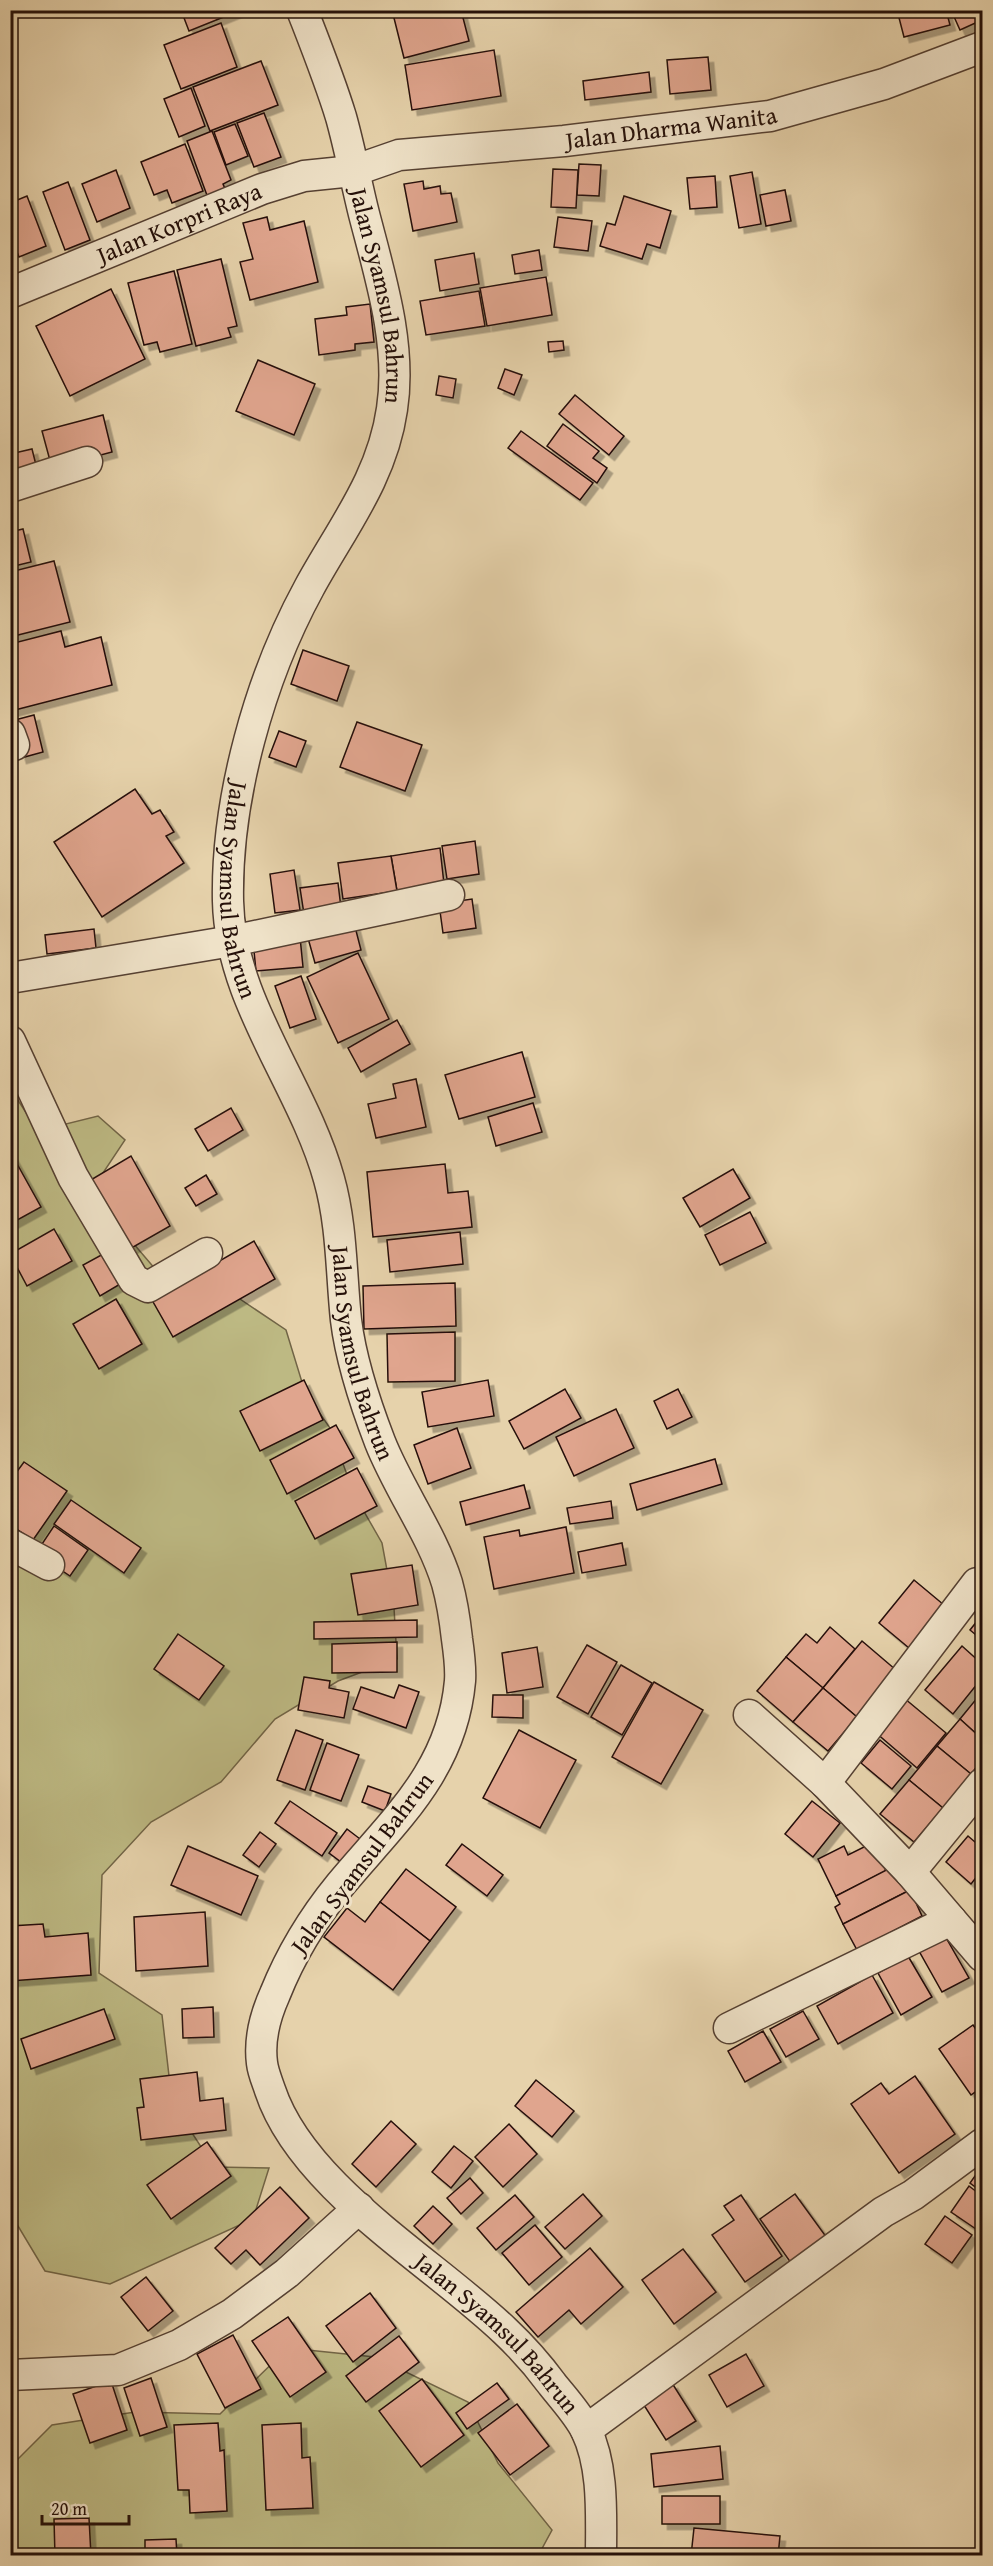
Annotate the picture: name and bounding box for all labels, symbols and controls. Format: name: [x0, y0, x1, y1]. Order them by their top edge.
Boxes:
street label: Jalan Dharma Wanita: [561, 97, 781, 158]
street label: Jalan Korpri Raya: [89, 173, 267, 273]
street label: Jalan Syamsul Bahrun: [341, 182, 413, 406]
street label: Jalan Syamsul Bahrun: [211, 776, 266, 1004]
street label: Jalan Syamsul Bahrun: [323, 1242, 404, 1466]
street label: Jalan Syamsul Bahrun: [280, 1764, 442, 1963]
street label: Jalan Syamsul Bahrun: [405, 2242, 588, 2422]
scale bar: [42, 2488, 129, 2526]
text: 20 m: [51, 2495, 87, 2522]

